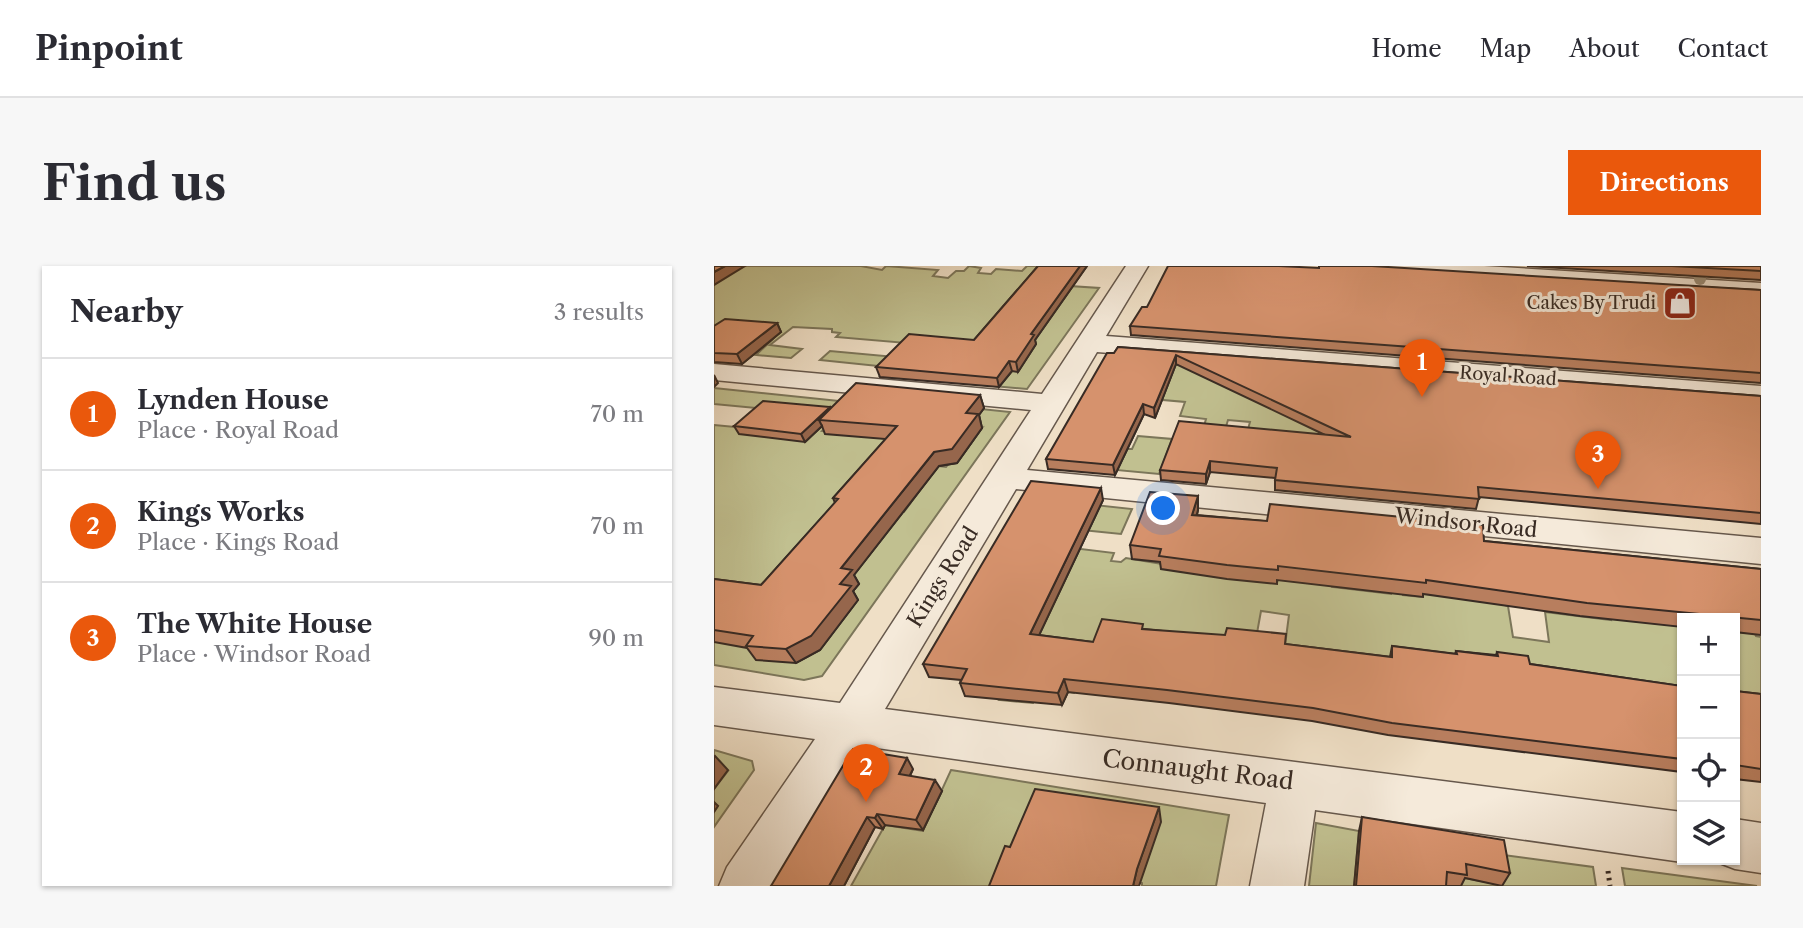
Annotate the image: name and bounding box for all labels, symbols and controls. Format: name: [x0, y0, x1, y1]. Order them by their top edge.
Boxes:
text: Pinpoint: [35, 28, 183, 69]
text: Home: [1371, 34, 1442, 63]
text: Map: [1480, 34, 1531, 63]
text: About: [1569, 34, 1640, 63]
text: Contact: [1678, 34, 1768, 63]
button: Directions: [1568, 150, 1761, 215]
text: Find us: [42, 152, 226, 213]
shop icon: Cakes By Trudi: [1661, 284, 1699, 322]
place label: Cakes By Trudi: [1527, 292, 1657, 314]
text: Nearby: [70, 293, 183, 330]
text: 3 results: [554, 298, 644, 326]
pin: 1: [1399, 339, 1445, 397]
street label: Royal Road: [1459, 362, 1557, 390]
text: Lynden House: [137, 384, 329, 416]
text: 1: [88, 400, 98, 428]
text: 70 m: [591, 400, 644, 428]
text: Place · Royal Road: [137, 416, 339, 444]
pin: 3: [1575, 431, 1621, 489]
your location: [1146, 491, 1180, 525]
text: Kings Works: [137, 496, 305, 528]
street label: Windsor Road: [1392, 502, 1539, 542]
text: 2: [86, 512, 100, 540]
text: 70 m: [591, 512, 644, 540]
street label: Kings Road: [902, 522, 983, 632]
text: Place · Kings Road: [137, 528, 339, 556]
text: The White House: [137, 608, 372, 640]
map controls: [1677, 613, 1740, 865]
button: +: [1677, 613, 1740, 676]
text: 3: [87, 624, 100, 652]
text: 90 m: [588, 624, 644, 652]
text: Place · Windsor Road: [137, 640, 371, 668]
button: −: [1677, 676, 1740, 739]
button: locate: [1677, 739, 1740, 802]
street label: Connaught Road: [1101, 743, 1296, 796]
pin: 2: [843, 744, 889, 802]
button: layers: [1677, 802, 1740, 865]

